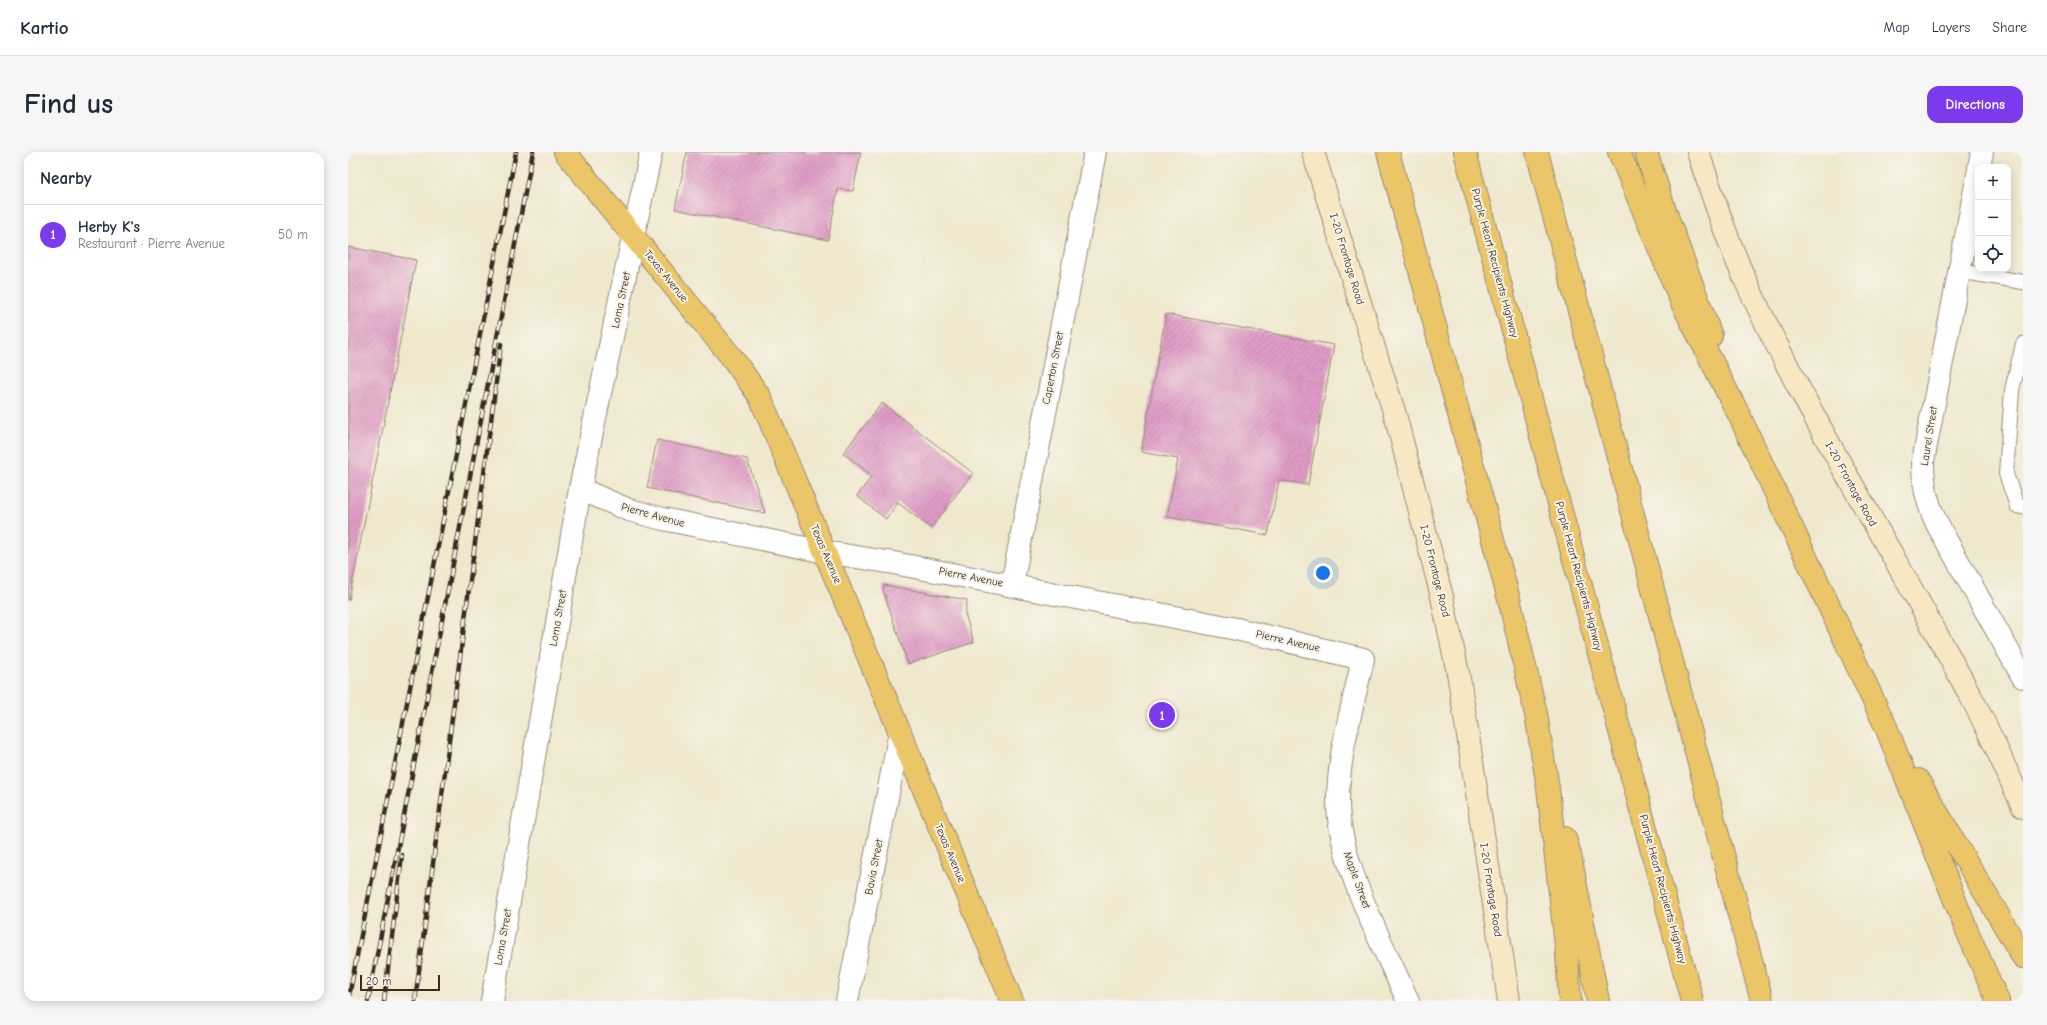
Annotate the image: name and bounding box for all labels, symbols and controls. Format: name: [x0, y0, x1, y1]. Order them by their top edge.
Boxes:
text: Kartio: [20, 17, 69, 39]
text: Map: [1883, 19, 1910, 36]
text: Layers: [1932, 19, 1970, 36]
text: Share: [1992, 19, 2027, 36]
button: Directions: [1927, 86, 2023, 123]
text: Find us: [24, 88, 113, 120]
map controls: [1975, 164, 2011, 272]
button: +: [1975, 164, 2011, 200]
text: Nearby: [40, 169, 91, 188]
street label: Purple Heart Recipients Highway: [1469, 187, 1521, 339]
button: −: [1975, 200, 2011, 236]
street label: I-20 Frontage Road: [1327, 212, 1367, 306]
text: Herby K's: [78, 218, 140, 236]
text: 1: [50, 227, 56, 242]
text: 50 m: [278, 227, 308, 242]
text: Restaurant · Pierre Avenue: [78, 236, 225, 251]
button: locate: [1975, 236, 2011, 272]
street label: Texas Avenue: [641, 248, 691, 305]
street label: Loma Street: [609, 270, 633, 329]
street label: Caperton Street: [1040, 330, 1067, 406]
street label: Laurel Street: [1918, 405, 1940, 467]
street label: I-20 Frontage Road: [1822, 439, 1880, 529]
street label: Pierre Avenue: [620, 500, 687, 530]
street label: Purple Heart Recipients Highway: [1553, 500, 1605, 652]
street label: Texas Avenue: [808, 523, 844, 586]
street label: I-20 Frontage Road: [1417, 524, 1453, 619]
your location: [1313, 563, 1333, 583]
street label: Pierre Avenue: [938, 564, 1005, 590]
street label: Loma Street: [547, 588, 570, 647]
street label: Pierre Avenue: [1255, 627, 1322, 655]
pin: 1: [1149, 700, 1175, 730]
street label: Purple Heart Recipients Highway: [1637, 813, 1689, 965]
street label: Texas Avenue: [932, 822, 968, 885]
street label: Bavia Street: [862, 837, 886, 896]
street label: I-20 Frontage Road: [1477, 842, 1505, 938]
street label: Maple Street: [1341, 850, 1374, 911]
street label: Loma Street: [492, 907, 515, 966]
scale bar: [360, 973, 440, 992]
text: 20 m: [366, 975, 391, 988]

